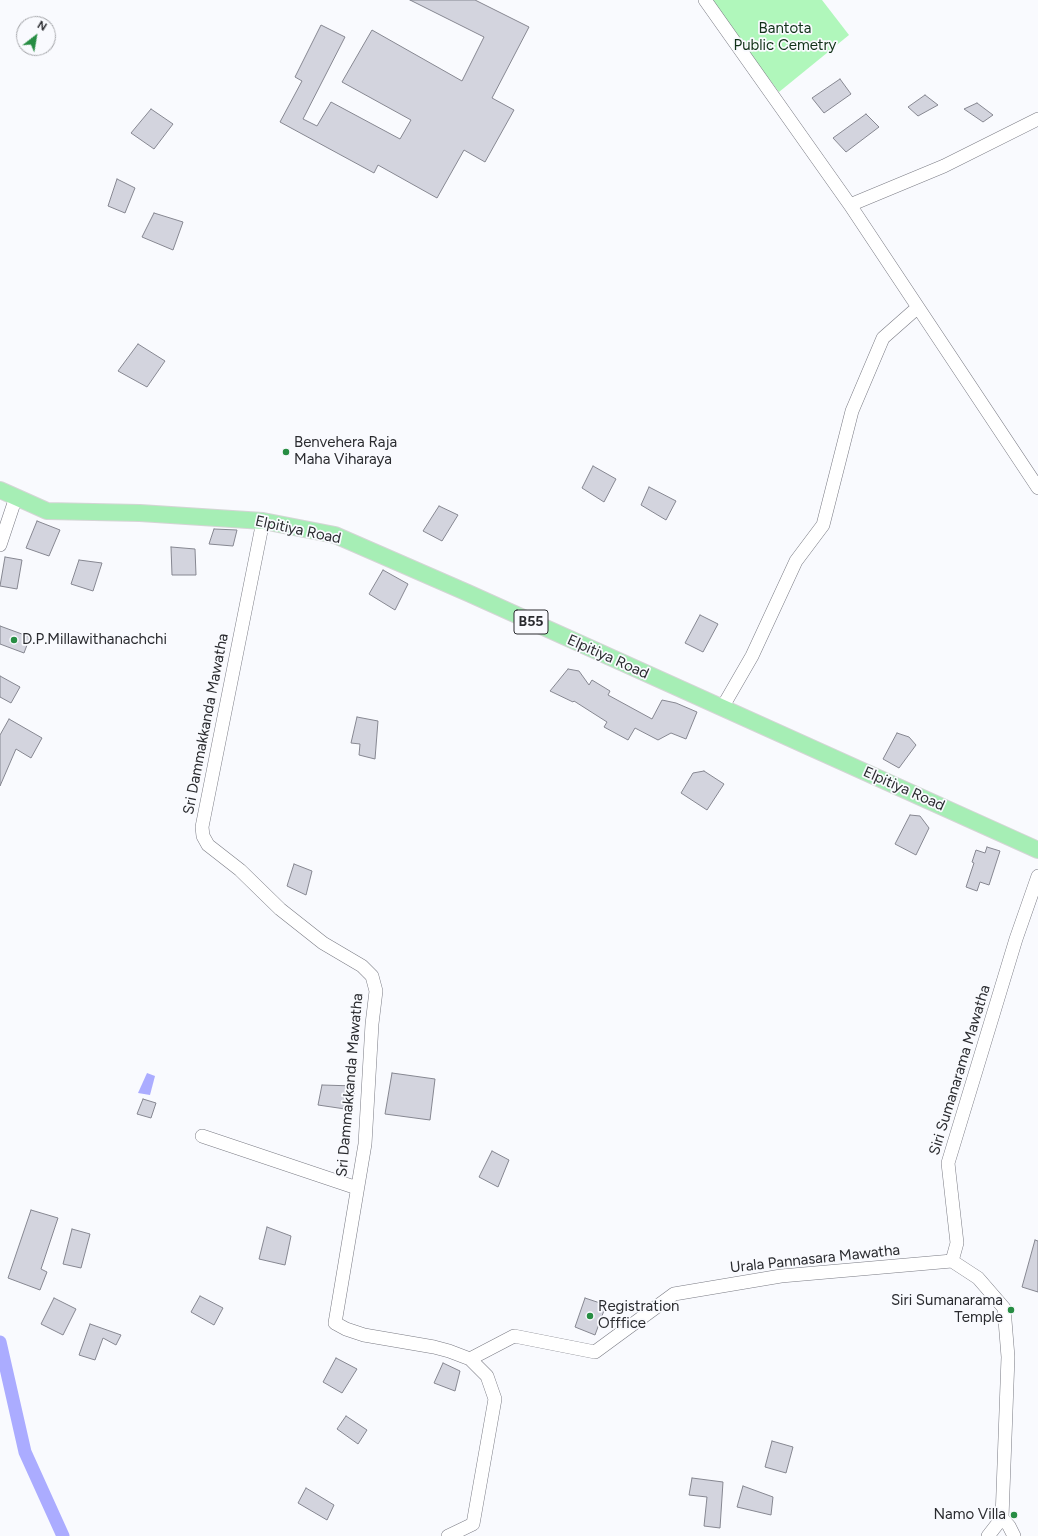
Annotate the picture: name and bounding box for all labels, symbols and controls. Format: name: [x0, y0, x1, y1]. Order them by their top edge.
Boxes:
north arrow: [16, 16, 56, 56]
text: N: [35, 18, 49, 34]
park label: Bantota Public Cemetry: [734, 20, 836, 55]
place label: Benvehera Raja Maha Viharaya: [294, 434, 397, 469]
marker: Benvehera Raja Maha Viharaya: [281, 447, 291, 457]
street label: Elpitiya Road: [253, 512, 343, 548]
road number: B55: [514, 610, 548, 634]
place label: D.P.Millawithanachchi: [22, 631, 167, 649]
street label: Elpitiya Road: [564, 631, 652, 683]
street label: Sri Dammakkanda Mawatha: [180, 632, 232, 816]
marker: D.P.Millawithanachchi: [9, 635, 19, 645]
street label: Elpitiya Road: [860, 763, 948, 815]
street label: Siri Sumanarama Mawatha: [926, 983, 994, 1157]
street label: Sri Dammakkanda Mawatha: [333, 992, 367, 1178]
street label: Urala Pannasara Mawatha: [729, 1241, 901, 1277]
place label: Siri Sumanarama Temple: [891, 1292, 1003, 1327]
place label: Registration Offfice: [598, 1298, 679, 1333]
marker: Siri Sumanarama Temple: [1006, 1305, 1016, 1315]
marker: Registration Offfice: [585, 1311, 595, 1321]
place label: Namo Villa: [933, 1506, 1006, 1524]
marker: Namo Villa: [1009, 1510, 1019, 1520]

